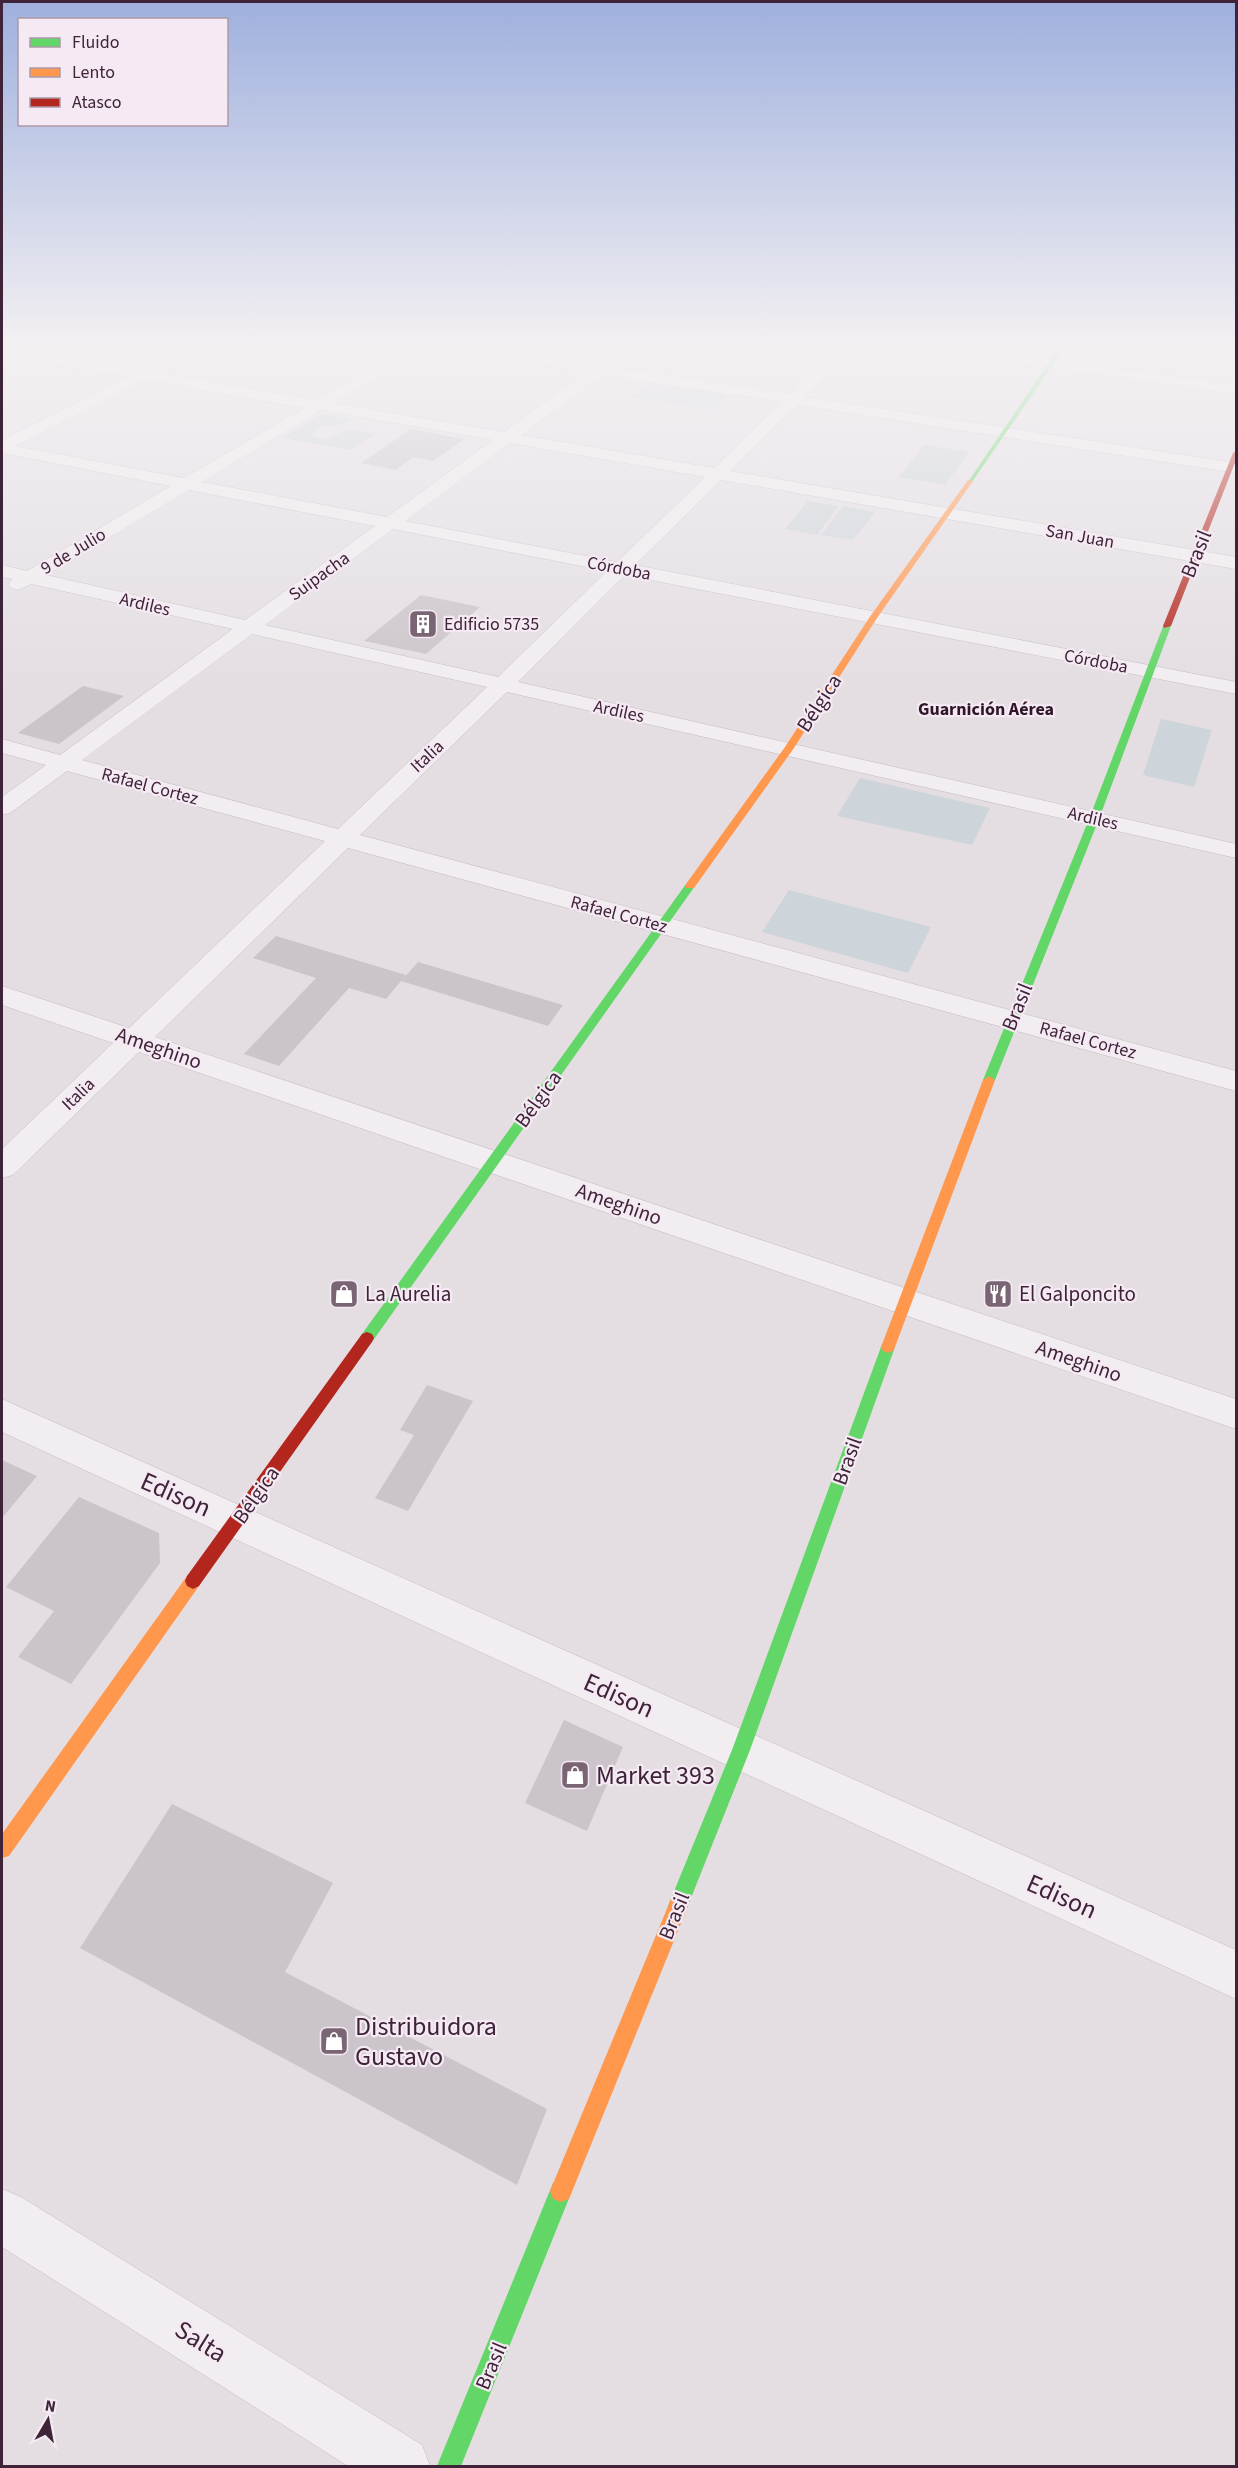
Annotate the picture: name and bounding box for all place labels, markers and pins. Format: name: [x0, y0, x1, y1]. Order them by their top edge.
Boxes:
building icon: Edificio 5735: [407, 608, 439, 640]
place label: Edificio 5735: [444, 612, 539, 637]
shop icon: La Aurelia: [328, 1278, 360, 1310]
restaurant icon: El Galponcito: [982, 1278, 1014, 1310]
place label: La Aurelia: [365, 1279, 451, 1309]
place label: El Galponcito: [1019, 1279, 1136, 1309]
place label: Market 393: [596, 1757, 715, 1794]
shop icon: Market 393: [559, 1759, 591, 1791]
place label: Distribuidora Gustavo: [355, 2008, 497, 2075]
shop icon: Distribuidora Gustavo: [318, 2025, 350, 2057]

